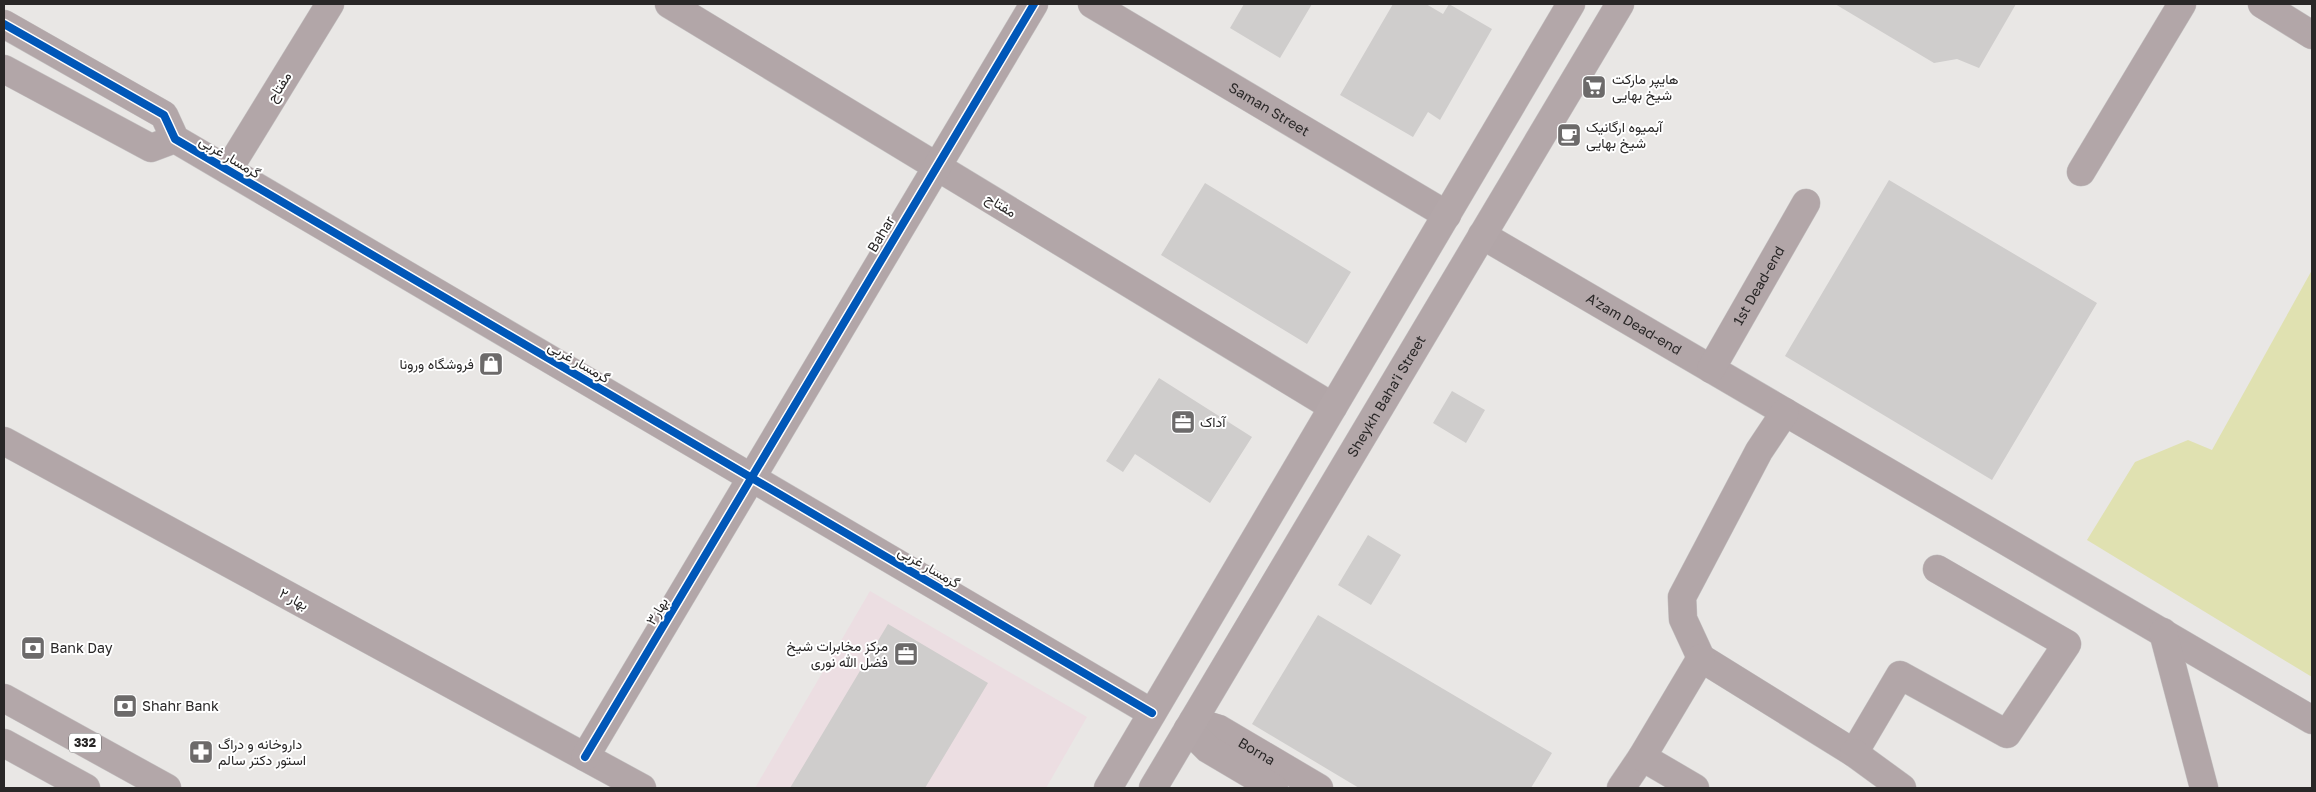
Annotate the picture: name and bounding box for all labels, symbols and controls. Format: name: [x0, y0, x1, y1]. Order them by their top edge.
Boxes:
street label: مفتاح: [263, 68, 297, 107]
place label: هایپر مارکت شیخ بهایی: [1612, 70, 1679, 106]
supermarket icon: هایپر مارکت شیخ بهایی: [1581, 74, 1607, 100]
street label: Saman Street: [1226, 78, 1313, 139]
place label: آبمیوه ارگانیک شیخ بهایی: [1586, 118, 1664, 154]
cafe icon: آبمیوه ارگانیک شیخ بهایی: [1556, 122, 1582, 148]
street label: گرمسار غربی: [196, 132, 264, 182]
street label: مفتاح: [981, 189, 1020, 223]
street label: Bahar: [863, 212, 898, 255]
street label: 1st Dead-end: [1729, 243, 1788, 328]
street label: A'zam Dead-end: [1583, 289, 1685, 358]
street label: Sheykh Baha'i Street: [1343, 332, 1429, 460]
street label: گرمسار غربی: [545, 337, 613, 387]
shop icon: فروشگاه ورونا: [478, 351, 504, 377]
place label: فروشگاه ورونا: [400, 355, 474, 373]
office icon: آداک: [1170, 409, 1196, 435]
place label: آداک: [1200, 413, 1227, 430]
street label: گرمسار غربی: [895, 542, 963, 592]
street label: بهار ۲: [276, 584, 312, 614]
street label: بهار۳: [642, 594, 672, 628]
bank icon: Bank Day: [20, 635, 46, 661]
place label: مرکز مخابرات شیخ فضل الله نوری: [787, 637, 888, 671]
place label: Bank Day: [50, 639, 113, 656]
office icon: مرکز مخابرات شیخ فضل الله نوری: [893, 641, 919, 667]
bank icon: Shahr Bank: [112, 693, 138, 719]
place label: Shahr Bank: [142, 697, 219, 714]
street label: Borna: [1236, 733, 1278, 768]
road number: 332: [69, 734, 101, 752]
place label: داروخانه و دراگ استور دکتر سالم: [218, 735, 306, 769]
pharmacy icon: داروخانه و دراگ استور دکتر سالم: [188, 739, 214, 765]

